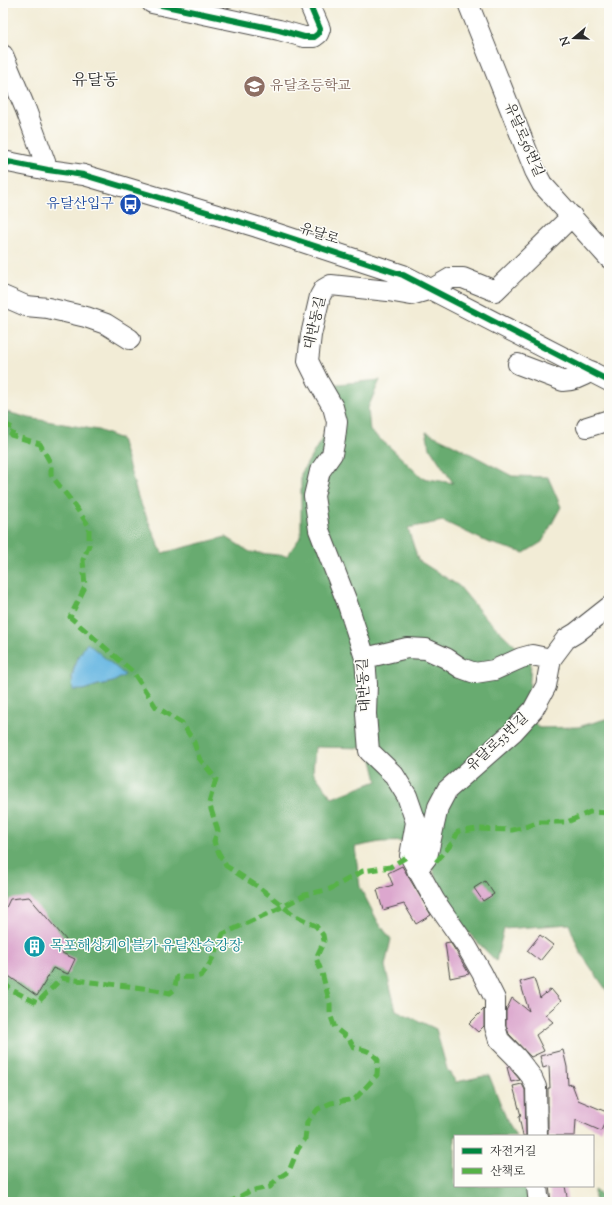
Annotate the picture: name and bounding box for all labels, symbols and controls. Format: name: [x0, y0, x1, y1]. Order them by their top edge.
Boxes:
north arrow: [554, 18, 594, 58]
text: N: [556, 34, 575, 49]
district label: 유달동: [72, 70, 119, 93]
school or university icon: 유달초등학교: [242, 74, 268, 100]
place label: 유달초등학교: [270, 77, 352, 97]
street label: 유달로56번길: [498, 100, 548, 180]
bus stop icon: 유달산입구: [117, 192, 143, 218]
place label: 유달산입구: [46, 195, 114, 215]
street label: 유달로: [297, 219, 342, 251]
street label: 대반동길: [300, 294, 332, 352]
street label: 대반동길: [354, 657, 376, 713]
street label: 유달로53번길: [463, 709, 533, 777]
building icon: 목포해상케이블카 유달산승강장: [21, 934, 47, 960]
place label: 목포해상케이블카 유달산승강장: [50, 937, 243, 957]
legend: [454, 1135, 594, 1187]
text: 자전거길: [490, 1143, 536, 1161]
text: 산책로: [490, 1163, 525, 1181]

